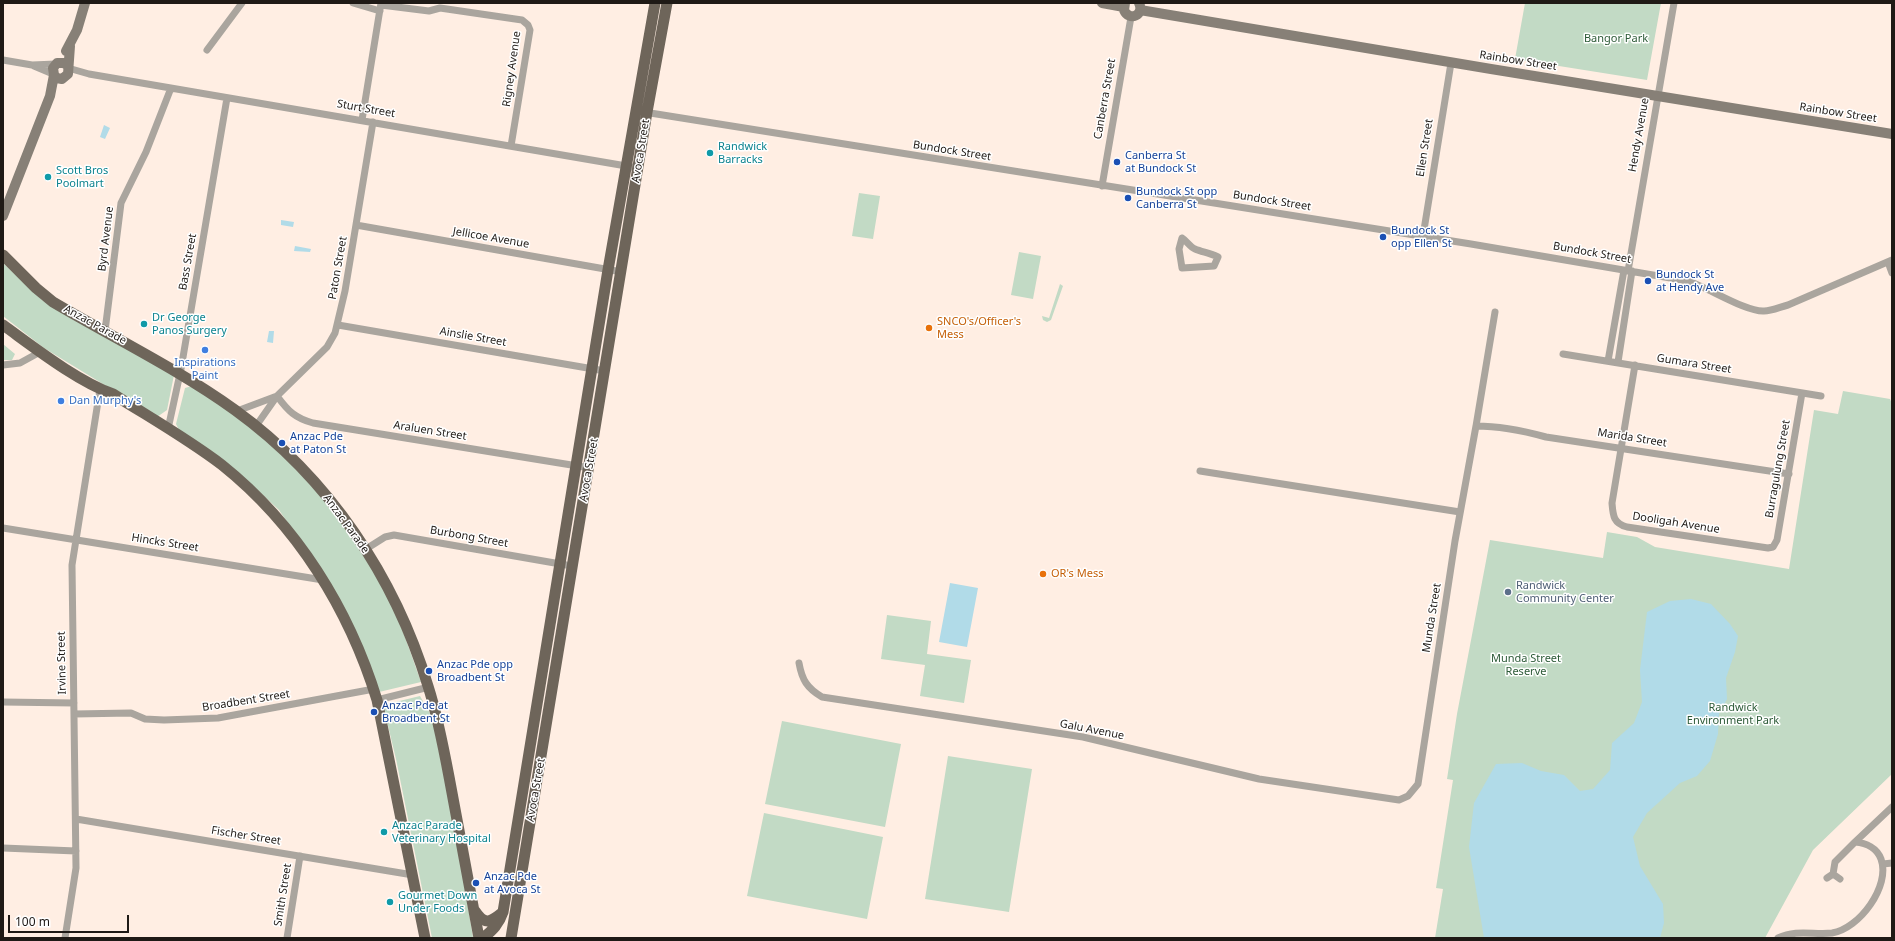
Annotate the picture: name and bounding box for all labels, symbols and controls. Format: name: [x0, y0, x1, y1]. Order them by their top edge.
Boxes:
street label: Rigney Avenue: [500, 30, 524, 108]
park label: Bangor Park: [1584, 32, 1648, 46]
street label: Rainbow Street: [1478, 48, 1558, 74]
street label: Canberra Street: [1091, 58, 1119, 140]
street label: Sturt Street: [336, 97, 396, 121]
street label: Hendy Avenue: [1626, 97, 1652, 173]
street label: Rainbow Street: [1798, 100, 1878, 126]
street label: Avoca Street: [629, 118, 653, 184]
street label: Ellen Street: [1414, 118, 1436, 178]
street label: Bundock Street: [912, 138, 992, 164]
place label: Randwick Barracks: [718, 140, 767, 166]
marker: Randwick Barracks: [705, 148, 715, 158]
place label: Canberra St at Bundock St: [1125, 149, 1196, 175]
marker: Canberra St at Bundock St: [1112, 157, 1122, 167]
place label: Scott Bros Poolmart: [56, 164, 108, 190]
marker: Scott Bros Poolmart: [43, 172, 53, 182]
place label: Bundock St opp Canberra St: [1136, 185, 1217, 211]
street label: Bundock Street: [1232, 188, 1312, 214]
marker: Bundock St opp Canberra St: [1123, 193, 1133, 203]
street label: Byrd Avenue: [95, 206, 117, 272]
place label: Bundock St opp Ellen St: [1391, 224, 1452, 250]
street label: Jellicoe Avenue: [452, 225, 530, 251]
marker: Bundock St opp Ellen St: [1378, 232, 1388, 242]
street label: Bass Street: [177, 233, 199, 291]
street label: Paton Street: [326, 235, 350, 301]
street label: Bundock Street: [1552, 240, 1632, 266]
place label: Bundock St at Hendy Ave: [1656, 268, 1724, 294]
marker: Bundock St at Hendy Ave: [1643, 276, 1653, 286]
street label: Anzac Parade: [61, 302, 129, 348]
place label: Dr George Panos Surgery: [152, 311, 227, 337]
place label: SNCO's/Officer's Mess: [937, 315, 1021, 341]
marker: Dr George Panos Surgery: [139, 319, 149, 329]
marker: SNCO's/Officer's Mess: [924, 323, 934, 333]
street label: Ainslie Street: [439, 325, 507, 349]
marker: Inspirations Paint: [200, 345, 210, 355]
street label: Gumara Street: [1656, 352, 1732, 376]
place label: Inspirations Paint: [174, 356, 236, 382]
place label: Dan Murphy's: [69, 394, 141, 408]
marker: Dan Murphy's: [56, 396, 66, 406]
street label: Araluen Street: [393, 419, 467, 443]
street label: Burragulung Street: [1763, 419, 1793, 519]
street label: Marida Street: [1596, 426, 1668, 450]
place label: Anzac Pde at Paton St: [290, 430, 346, 456]
street label: Avoca Street: [577, 437, 601, 503]
marker: Anzac Pde at Paton St: [277, 438, 287, 448]
street label: Anzac Parade: [320, 492, 372, 556]
street label: Dooligah Avenue: [1631, 510, 1721, 536]
street label: Burbong Street: [429, 524, 509, 550]
street label: Hincks Street: [130, 531, 200, 555]
place label: OR's Mess: [1051, 567, 1103, 581]
marker: OR's Mess: [1038, 569, 1048, 579]
place label: Randwick Community Center: [1516, 579, 1614, 605]
street label: Munda Street: [1420, 582, 1444, 654]
marker: Randwick Community Center: [1503, 587, 1513, 597]
street label: Irvine Street: [55, 631, 69, 695]
park label: Munda Street Reserve: [1491, 652, 1561, 678]
place label: Anzac Pde opp Broadbent St: [437, 658, 513, 684]
marker: Anzac Pde opp Broadbent St: [424, 666, 434, 676]
street label: Broadbent Street: [201, 688, 291, 714]
place label: Anzac Pde at Broadbent St: [382, 699, 450, 725]
park label: Randwick Environment Park: [1687, 701, 1779, 727]
marker: Anzac Pde at Broadbent St: [369, 707, 379, 717]
street label: Galu Avenue: [1059, 717, 1125, 743]
street label: Avoca Street: [524, 757, 548, 823]
place label: Anzac Parade Veterinary Hospital: [392, 819, 491, 845]
street label: Fischer Street: [210, 824, 282, 848]
marker: Anzac Parade Veterinary Hospital: [379, 827, 389, 837]
street label: Smith Street: [272, 863, 294, 927]
place label: Anzac Pde at Avoca St: [484, 870, 541, 896]
marker: Anzac Pde at Avoca St: [471, 878, 481, 888]
place label: Gourmet Down Under Foods: [398, 889, 477, 915]
marker: Gourmet Down Under Foods: [385, 897, 395, 907]
scale bar: [10, 907, 131, 933]
text: 100 m: [15, 913, 50, 930]

